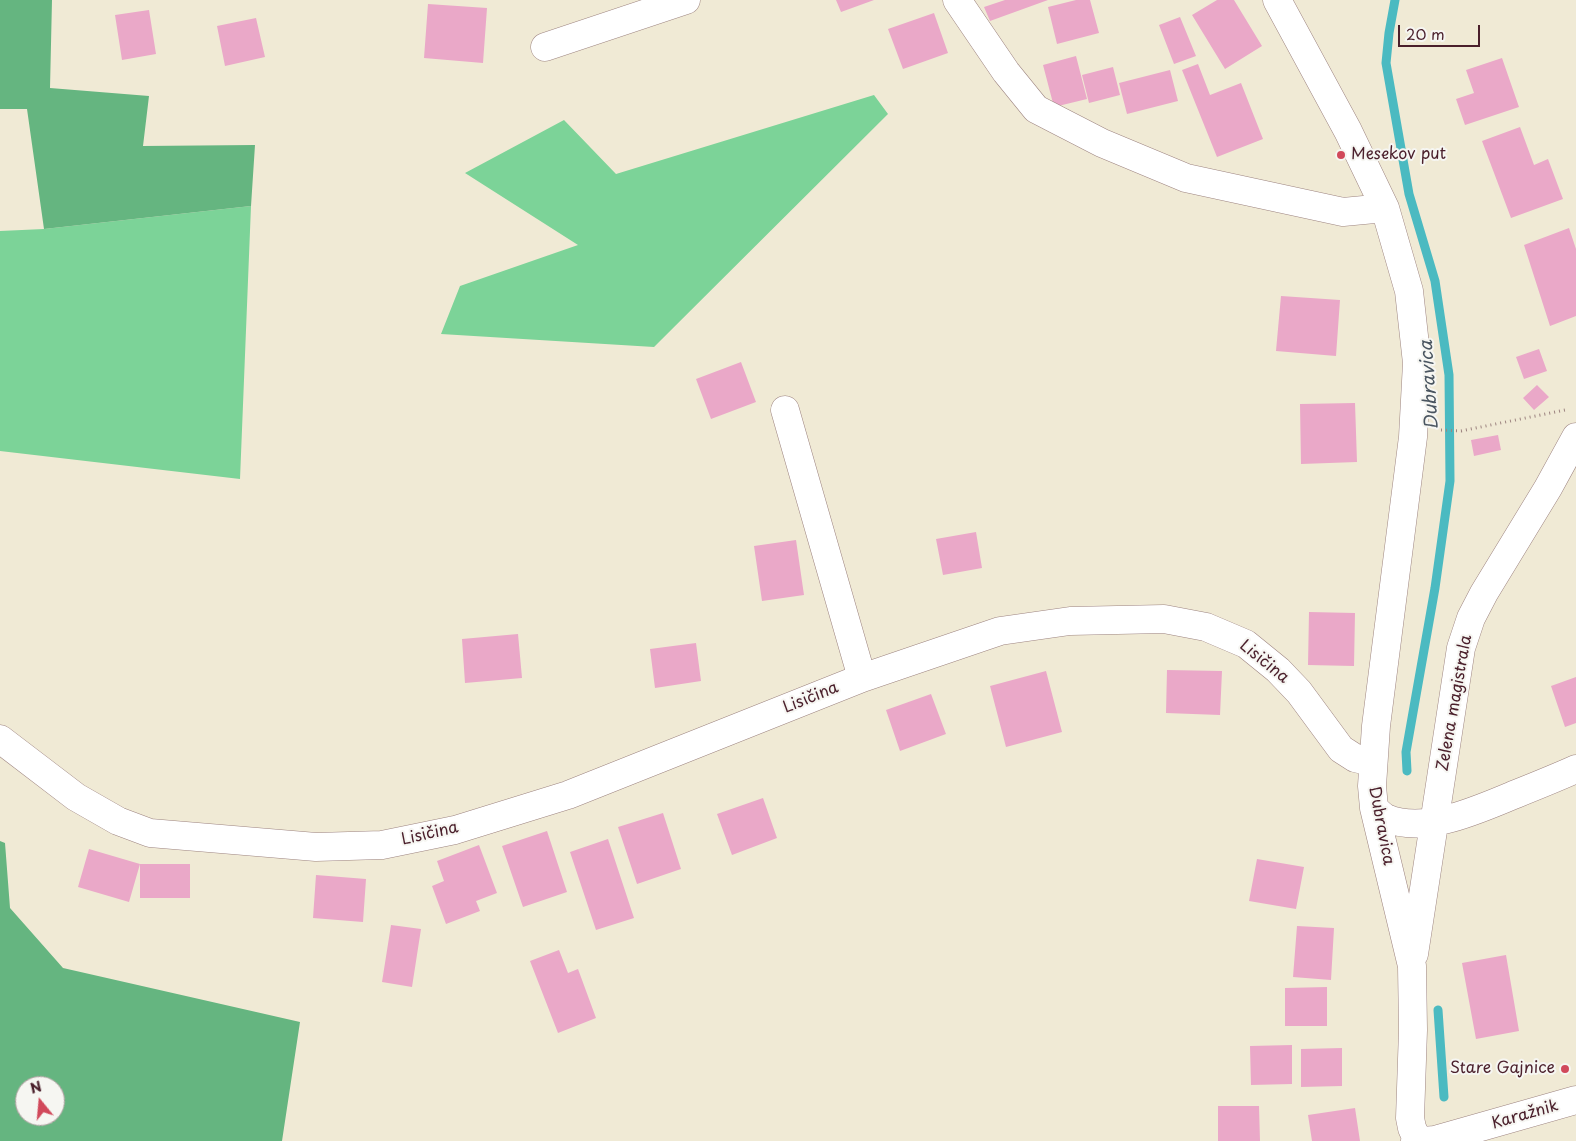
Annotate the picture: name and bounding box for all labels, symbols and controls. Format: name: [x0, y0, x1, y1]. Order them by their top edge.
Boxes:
scale bar: [1401, 15, 1484, 47]
text: 20 m: [1406, 22, 1445, 45]
place label: Mesekov put: [1351, 145, 1446, 165]
marker: Mesekov put: [1335, 149, 1347, 161]
water label: Dubravica: [1416, 340, 1444, 430]
street label: Zelena magistrala: [1434, 633, 1476, 773]
street label: Lisičina: [1235, 636, 1293, 688]
street label: Lisičina: [781, 678, 841, 718]
street label: Dubravica: [1364, 785, 1398, 867]
street label: Lisičina: [400, 818, 460, 850]
place label: Stare Gajnice: [1450, 1059, 1555, 1079]
marker: Stare Gajnice: [1559, 1063, 1571, 1075]
text: N: [27, 1075, 44, 1099]
north arrow: [15, 1076, 65, 1126]
street label: Karažnik: [1489, 1096, 1561, 1134]

